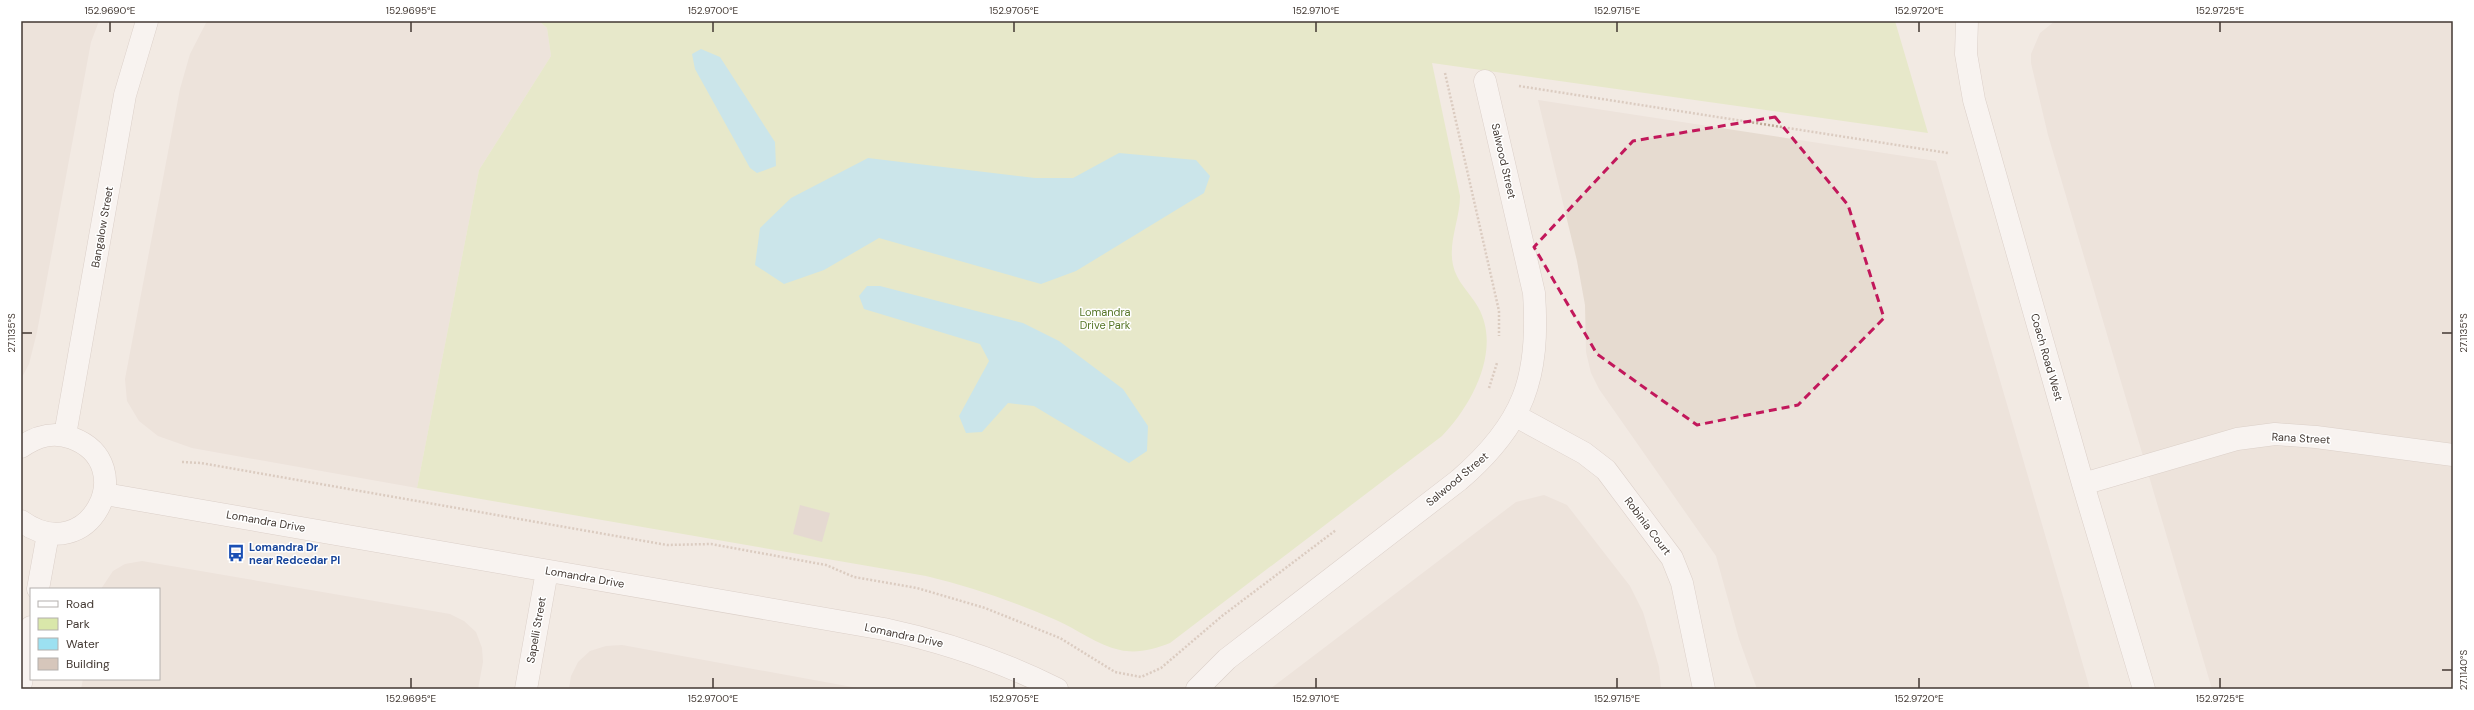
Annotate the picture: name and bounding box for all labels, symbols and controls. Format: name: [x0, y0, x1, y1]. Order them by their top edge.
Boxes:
text: 152.9690°E: [84, 4, 136, 17]
text: 152.9695°E: [386, 4, 437, 17]
text: 152.9700°E: [688, 4, 739, 17]
text: 152.9705°E: [989, 4, 1039, 17]
text: 152.9710°E: [1293, 4, 1340, 17]
text: 152.9715°E: [1594, 4, 1640, 17]
text: 152.9720°E: [1894, 4, 1944, 17]
text: 152.9725°E: [2196, 4, 2245, 17]
street label: Salwood Street: [1489, 122, 1519, 200]
street label: Bangalow Street: [88, 185, 116, 269]
park label: Lomandra Drive Park: [1079, 305, 1131, 332]
street label: Coach Road West: [2028, 312, 2066, 402]
text: 27.1135°S: [5, 313, 18, 353]
text: 27.1135°S: [2457, 313, 2470, 353]
street label: Rana Street: [2271, 429, 2331, 447]
street label: Salwood Street: [1423, 449, 1491, 509]
street label: Robinia Court: [1622, 494, 1674, 558]
street label: Lomandra Drive: [225, 507, 307, 535]
place label: Lomandra Dr near Redcedar Pl: [249, 540, 340, 567]
bus stop icon: Lomandra Dr near Redcedar Pl: [226, 543, 246, 563]
street label: Lomandra Drive: [544, 563, 626, 591]
legend: [30, 588, 160, 680]
text: Road: [66, 596, 94, 612]
street label: Sapelli Street: [523, 596, 549, 664]
text: Park: [66, 616, 90, 632]
street label: Lomandra Drive: [863, 620, 945, 650]
text: Water: [66, 636, 100, 652]
text: 27.1140°S: [2457, 650, 2470, 690]
text: Building: [66, 656, 110, 672]
text: 152.9695°E: [386, 692, 437, 705]
text: 152.9700°E: [688, 692, 739, 705]
text: 152.9705°E: [989, 692, 1039, 705]
text: 152.9710°E: [1293, 692, 1340, 705]
text: 152.9715°E: [1594, 692, 1640, 705]
text: 152.9720°E: [1894, 692, 1944, 705]
text: 152.9725°E: [2196, 692, 2245, 705]

